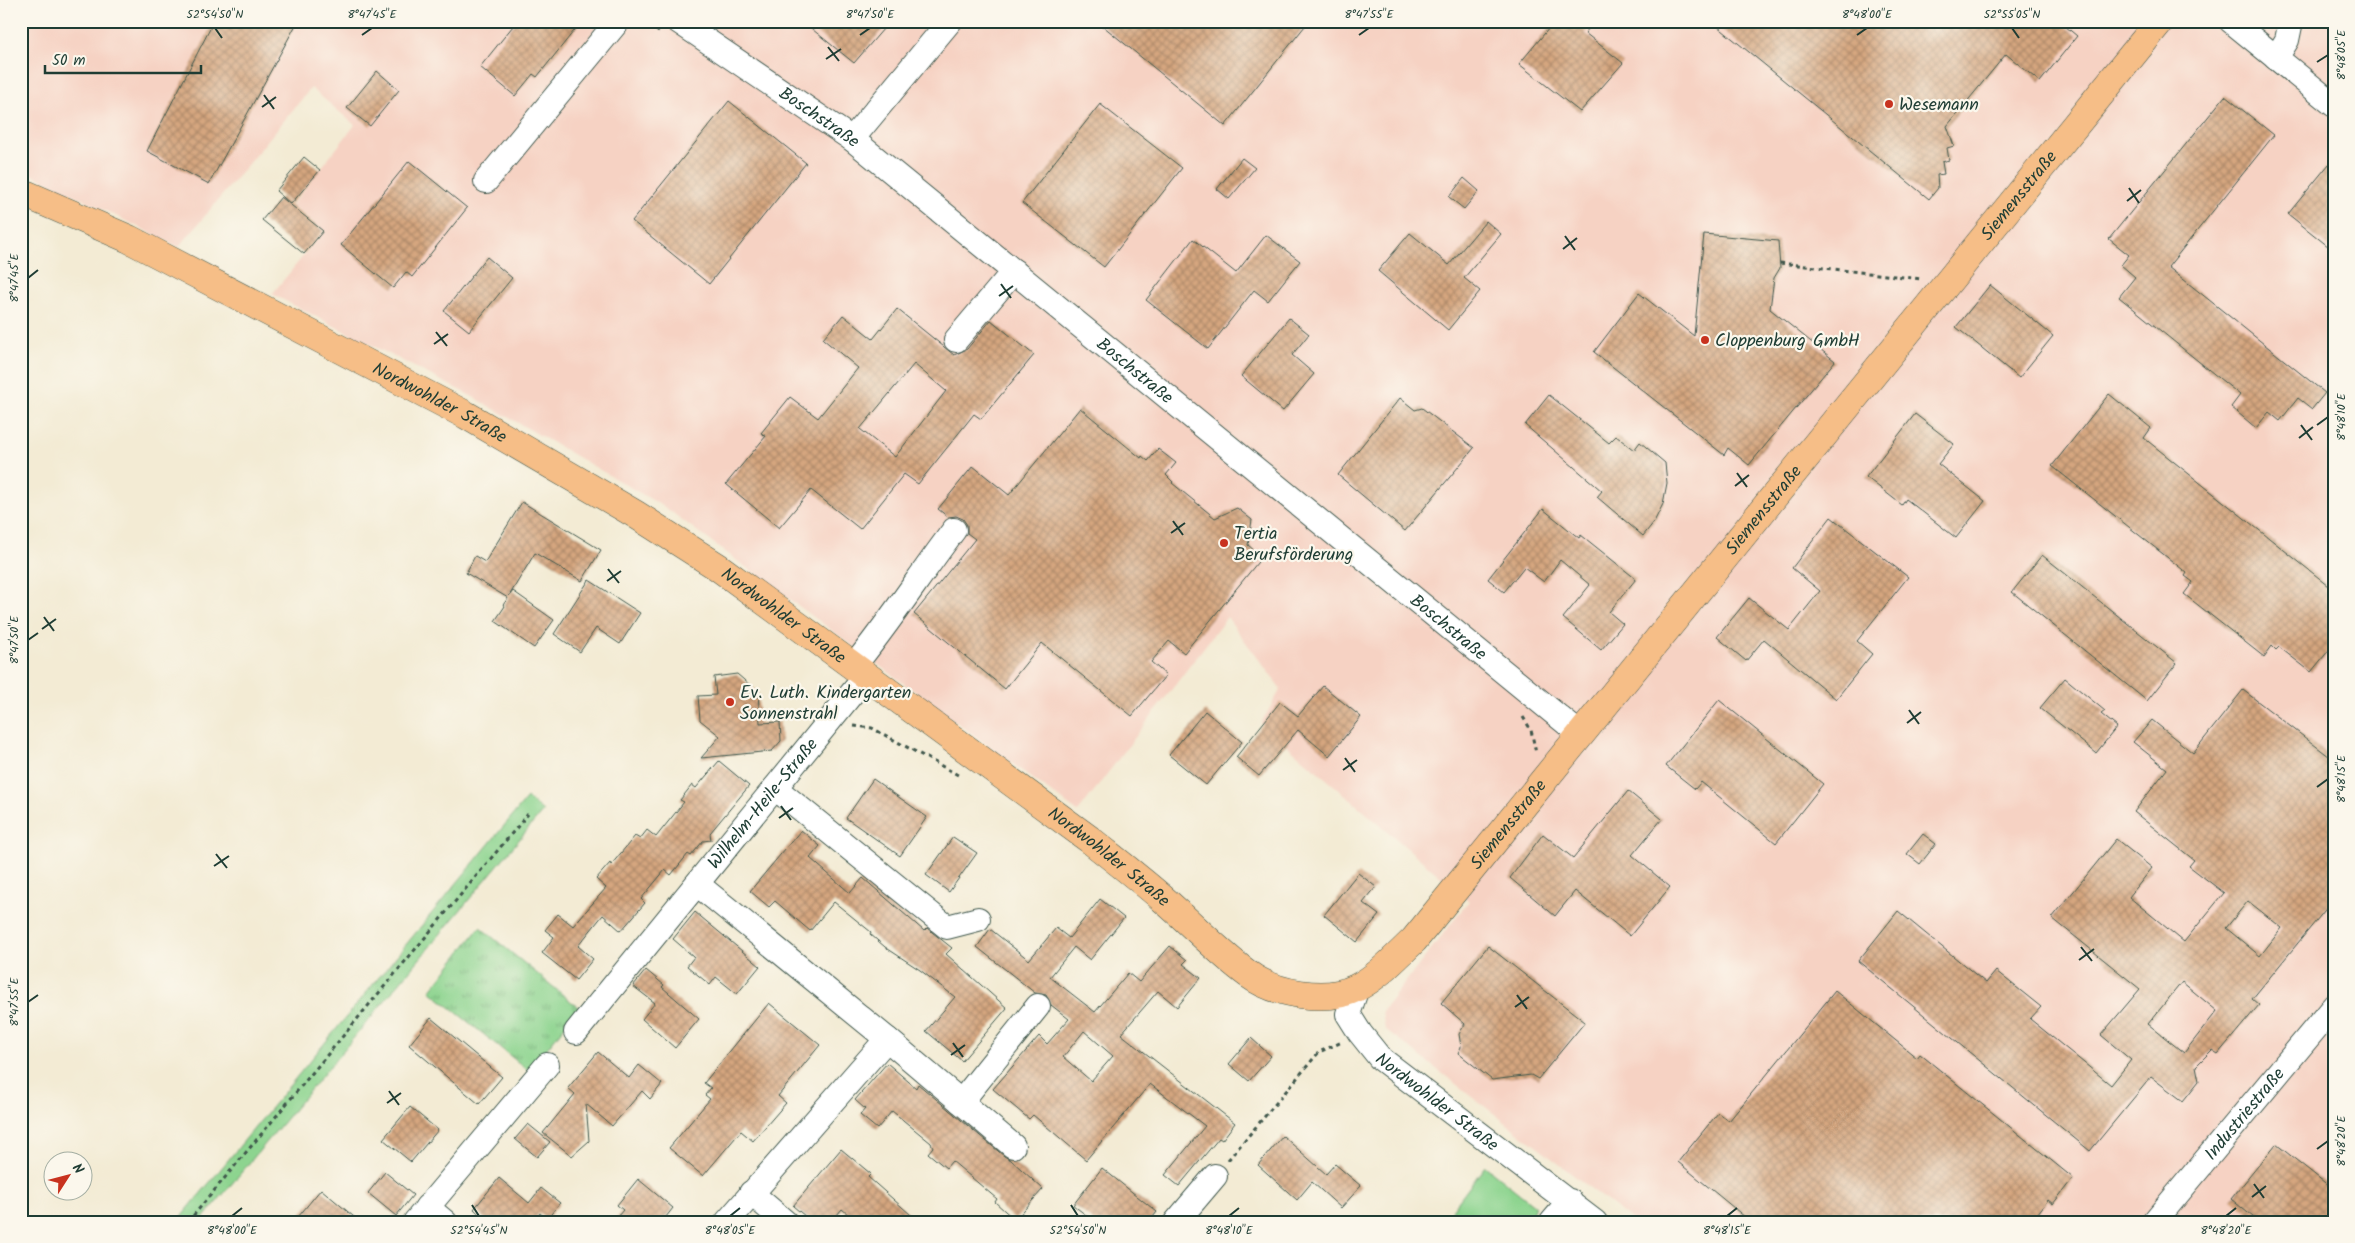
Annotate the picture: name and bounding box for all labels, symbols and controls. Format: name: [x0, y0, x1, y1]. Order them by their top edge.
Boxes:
text: 52°54'50"N: [187, 5, 243, 24]
text: 8°47'45"E: [347, 5, 398, 24]
text: 8°47'50"E: [846, 5, 895, 24]
text: 8°47'55"E: [1344, 5, 1395, 24]
text: 8°48'00"E: [1842, 5, 1893, 24]
text: 52°55'05"N: [1984, 5, 2040, 24]
text: 8°48'05"E: [2332, 29, 2351, 80]
scale bar: [45, 42, 201, 74]
text: 50 m: [52, 49, 86, 73]
street label: Boschstraße: [772, 80, 866, 156]
place label: Wesemann: [1899, 91, 1979, 120]
marker: Wesemann: [1883, 98, 1895, 110]
street label: Siemensstraße: [1974, 145, 2065, 248]
text: 8°47'45"E: [5, 252, 24, 303]
place label: Cloppenburg GmbH: [1715, 327, 1860, 356]
street label: Boschstraße: [1089, 331, 1179, 412]
marker: Cloppenburg GmbH: [1699, 334, 1711, 346]
street label: Nordwohlder Straße: [367, 355, 512, 452]
text: 8°48'10"E: [2332, 392, 2351, 441]
street label: Siemensstraße: [1719, 459, 1810, 562]
place label: Tertia Berufsförderung: [1234, 520, 1353, 570]
marker: Tertia Berufsförderung: [1218, 537, 1230, 549]
street label: Nordwohlder Straße: [714, 561, 852, 672]
street label: Boschstraße: [1403, 587, 1493, 669]
text: 8°47'50"E: [5, 615, 24, 664]
place label: Ev. Luth. Kindergarten Sonnenstrahl: [740, 679, 911, 729]
marker: Ev. Luth. Kindergarten Sonnenstrahl: [724, 696, 736, 708]
street label: Wilhelm-Heile-Straße: [701, 732, 826, 876]
text: 8°48'15"E: [2332, 754, 2351, 803]
street label: Siemensstraße: [1463, 774, 1555, 877]
street label: Nordwohlder Straße: [1041, 800, 1176, 915]
text: 8°47'55"E: [5, 976, 24, 1027]
street label: Nordwohlder Straße: [1368, 1046, 1505, 1160]
street label: Industriestraße: [2198, 1062, 2293, 1168]
text: 8°48'20"E: [2332, 1115, 2351, 1166]
north arrow: [42, 1150, 92, 1200]
text: N: [66, 1159, 89, 1179]
text: 8°48'00"E: [207, 1221, 258, 1240]
text: 52°54'45"N: [450, 1221, 508, 1240]
text: 8°48'05"E: [705, 1221, 756, 1240]
text: 52°54'50"N: [1050, 1221, 1106, 1240]
text: 8°48'10"E: [1205, 1221, 1254, 1240]
text: 8°48'15"E: [1703, 1221, 1752, 1240]
text: 8°48'20"E: [2201, 1221, 2252, 1240]

